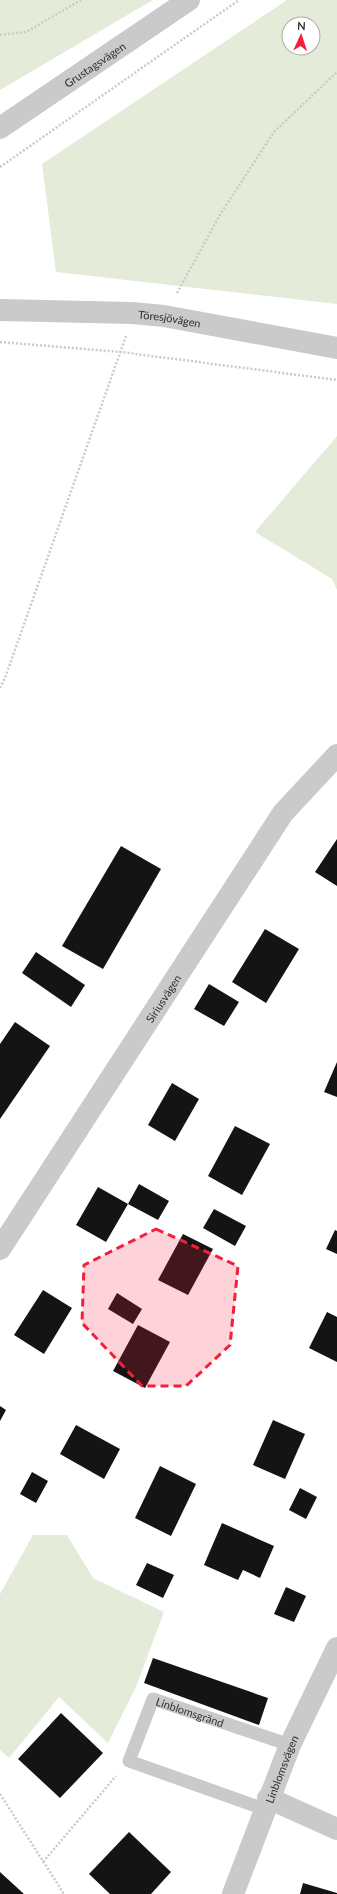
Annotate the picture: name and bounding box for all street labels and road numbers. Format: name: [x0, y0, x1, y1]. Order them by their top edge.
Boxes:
street label: Grustagsvägen: [61, 39, 128, 89]
street label: Töresjövägen: [138, 307, 202, 329]
street label: Siriusvägen: [142, 972, 183, 1025]
street label: Linblomsgränd: [155, 1694, 226, 1729]
street label: Linblomsvägen: [262, 1733, 300, 1805]

